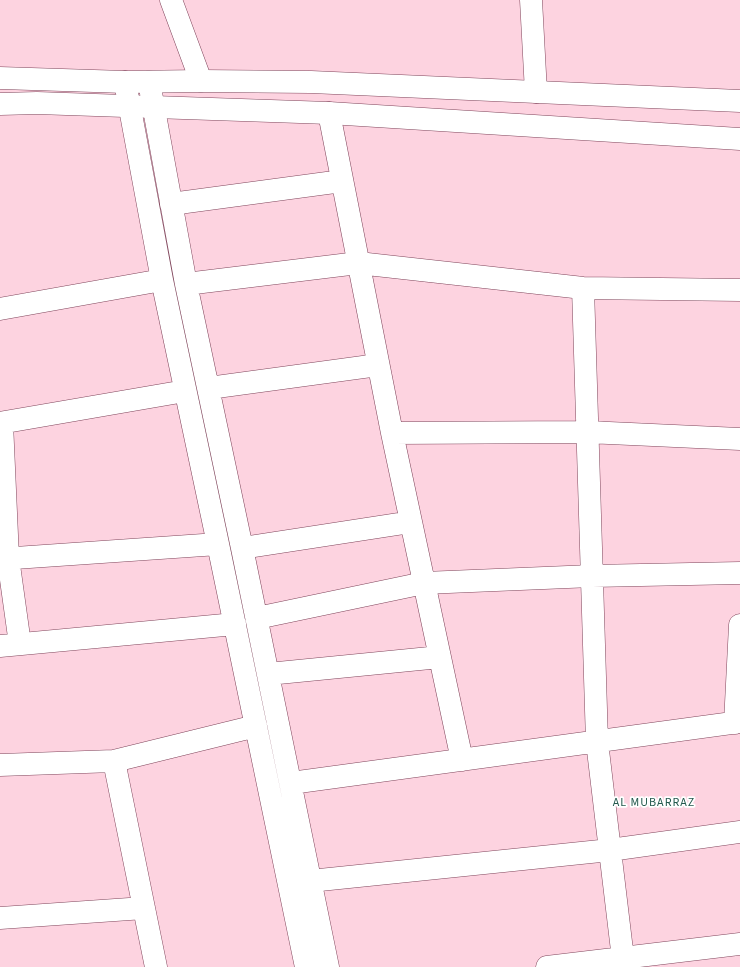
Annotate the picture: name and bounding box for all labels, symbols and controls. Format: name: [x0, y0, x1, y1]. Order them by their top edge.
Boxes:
district label: AL MUBARRAZ: [613, 796, 695, 810]

